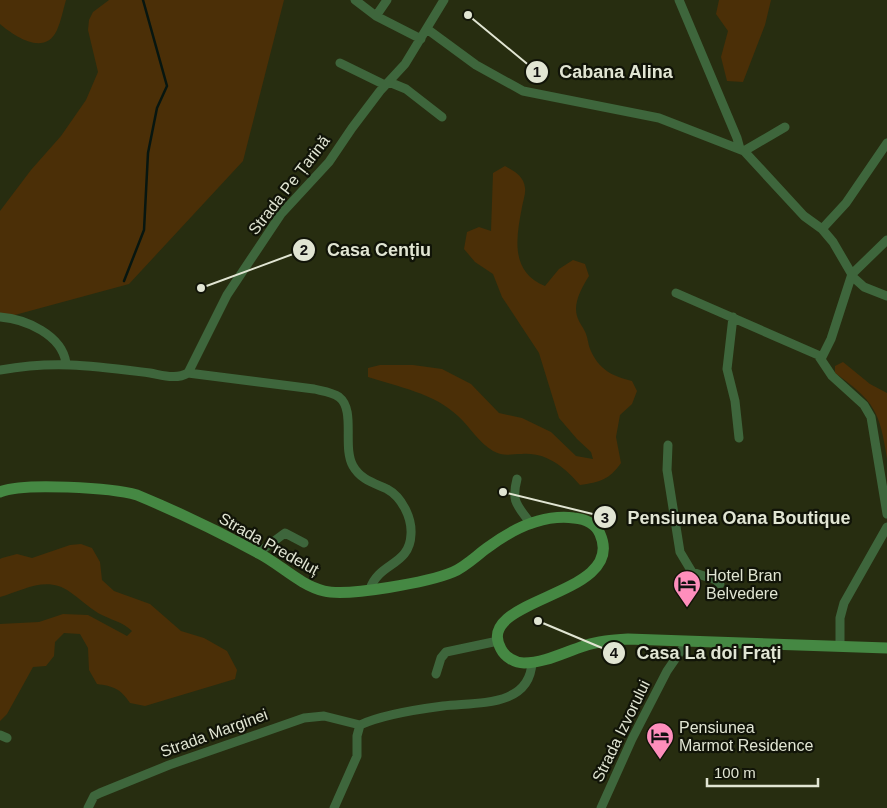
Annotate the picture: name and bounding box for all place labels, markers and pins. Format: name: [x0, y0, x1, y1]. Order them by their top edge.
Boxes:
callout: Cabana Alina: [524, 55, 683, 88]
callout: Casa Cențiu: [292, 234, 441, 267]
callout: Pensiunea Oana Boutique: [593, 501, 861, 534]
place label: Hotel Bran Belvedere: [706, 567, 782, 602]
hotel icon: Hotel Bran Belvedere: [672, 569, 702, 608]
callout: Casa La doi Frați: [602, 636, 792, 669]
place label: Pensiunea Marmot Residence: [679, 719, 813, 754]
hotel icon: Pensiunea Marmot Residence: [645, 721, 675, 760]

